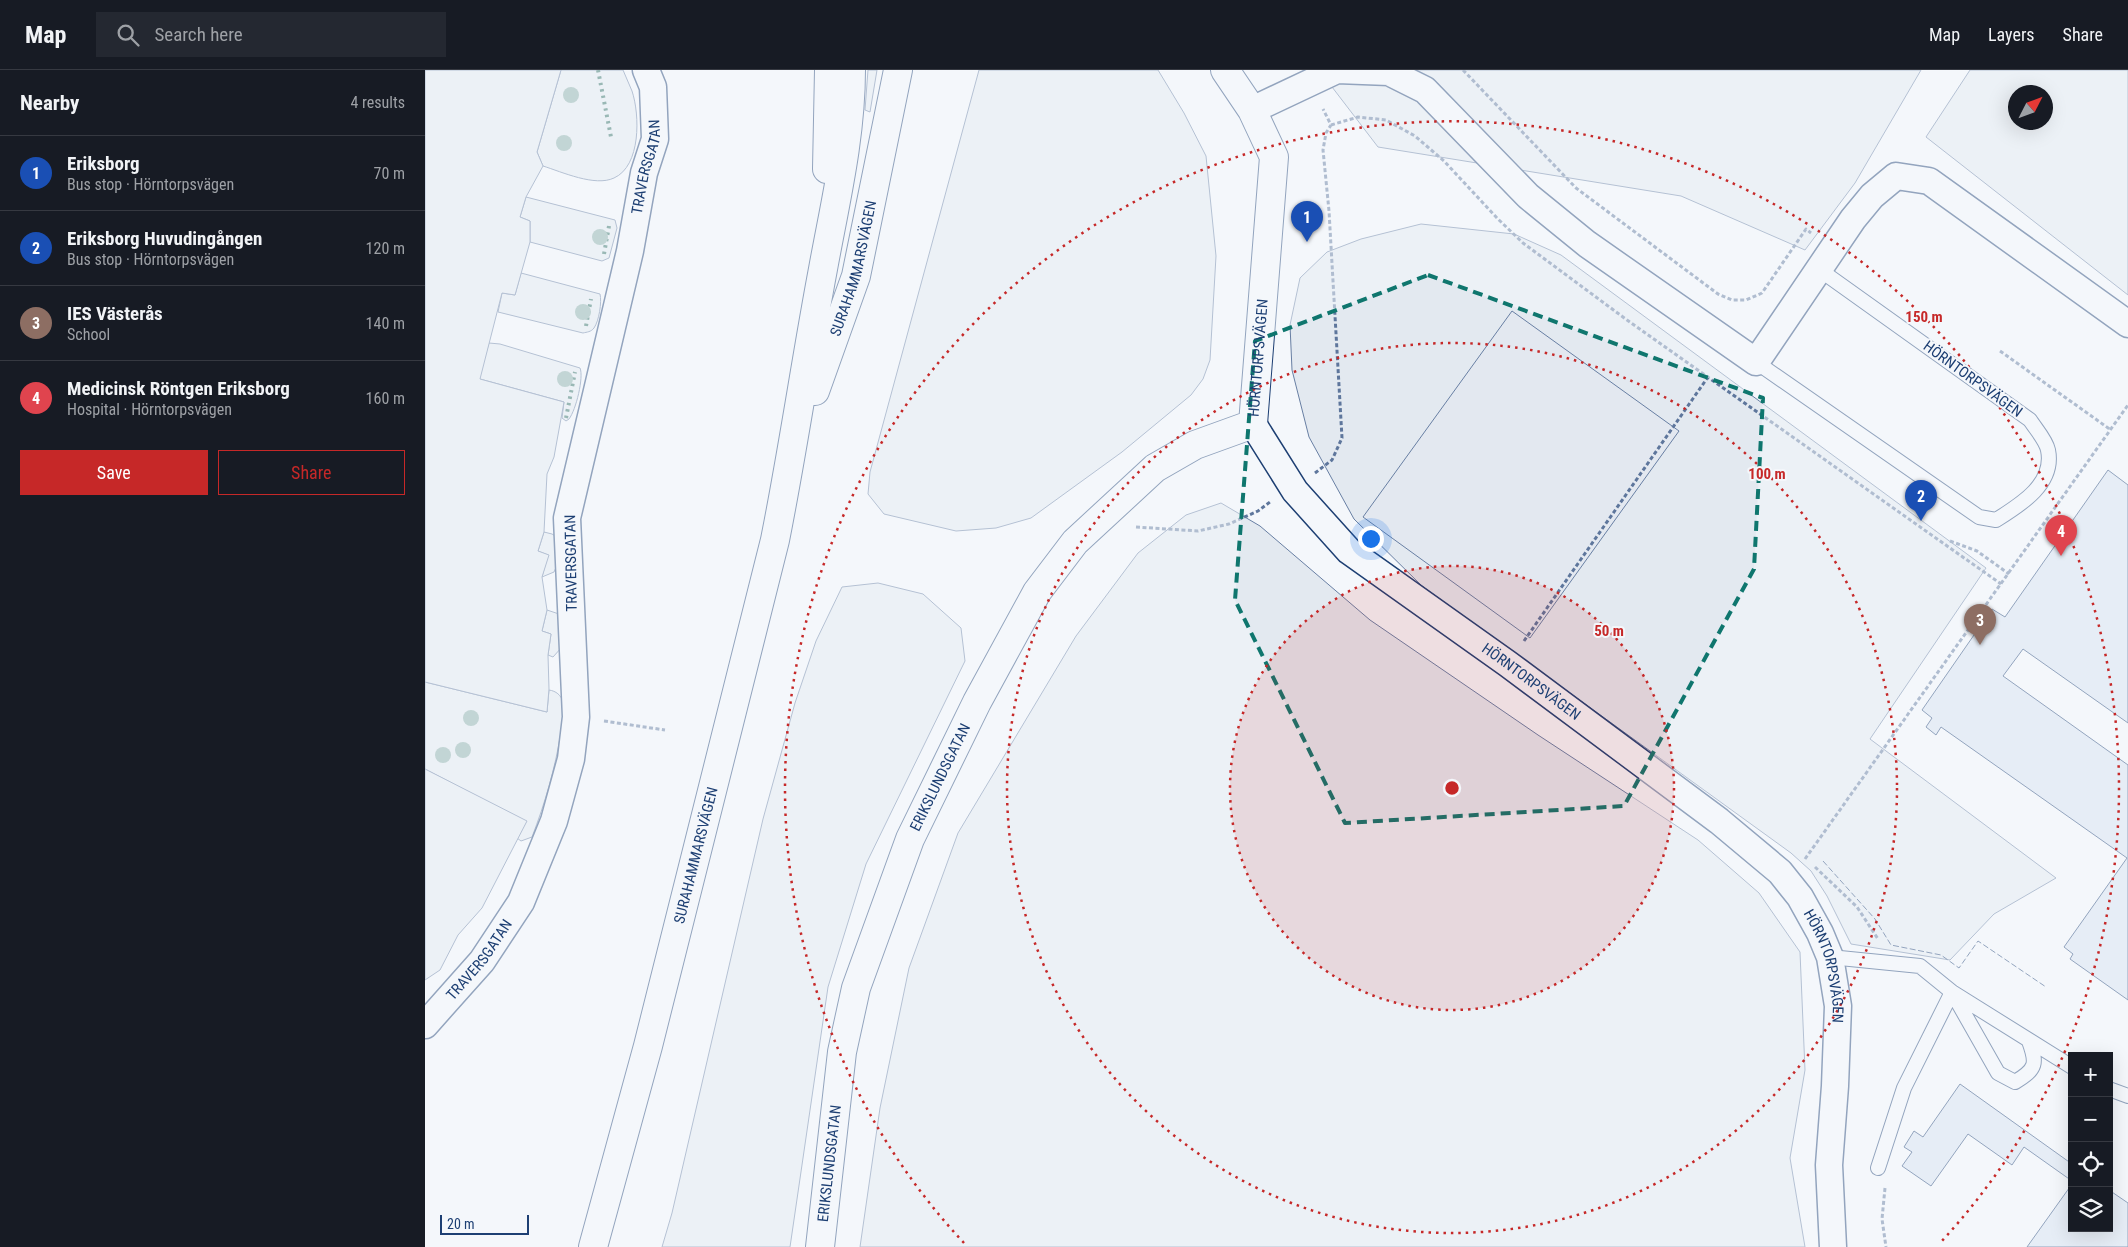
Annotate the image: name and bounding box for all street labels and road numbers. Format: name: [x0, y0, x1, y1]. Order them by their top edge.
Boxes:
street label: TRAVERSGATAN: [628, 119, 664, 216]
street label: SURAHAMMARSVÄGEN: [826, 199, 880, 339]
street label: HÖRNTORPSVÄGEN: [1245, 298, 1272, 417]
street label: HÖRNTORPSVÄGEN: [1920, 337, 2026, 421]
street label: TRAVERSGATAN: [561, 514, 581, 612]
street label: HÖRNTORPSVÄGEN: [1478, 639, 1584, 724]
street label: ERIKSLUNDSGATAN: [906, 720, 974, 834]
street label: SURAHAMMARSVÄGEN: [670, 785, 722, 926]
street label: HÖRNTORPSVÄGEN: [1800, 906, 1847, 1023]
street label: TRAVERSGATAN: [442, 916, 516, 1004]
street label: ERIKSLUNDSGATAN: [814, 1104, 845, 1223]

